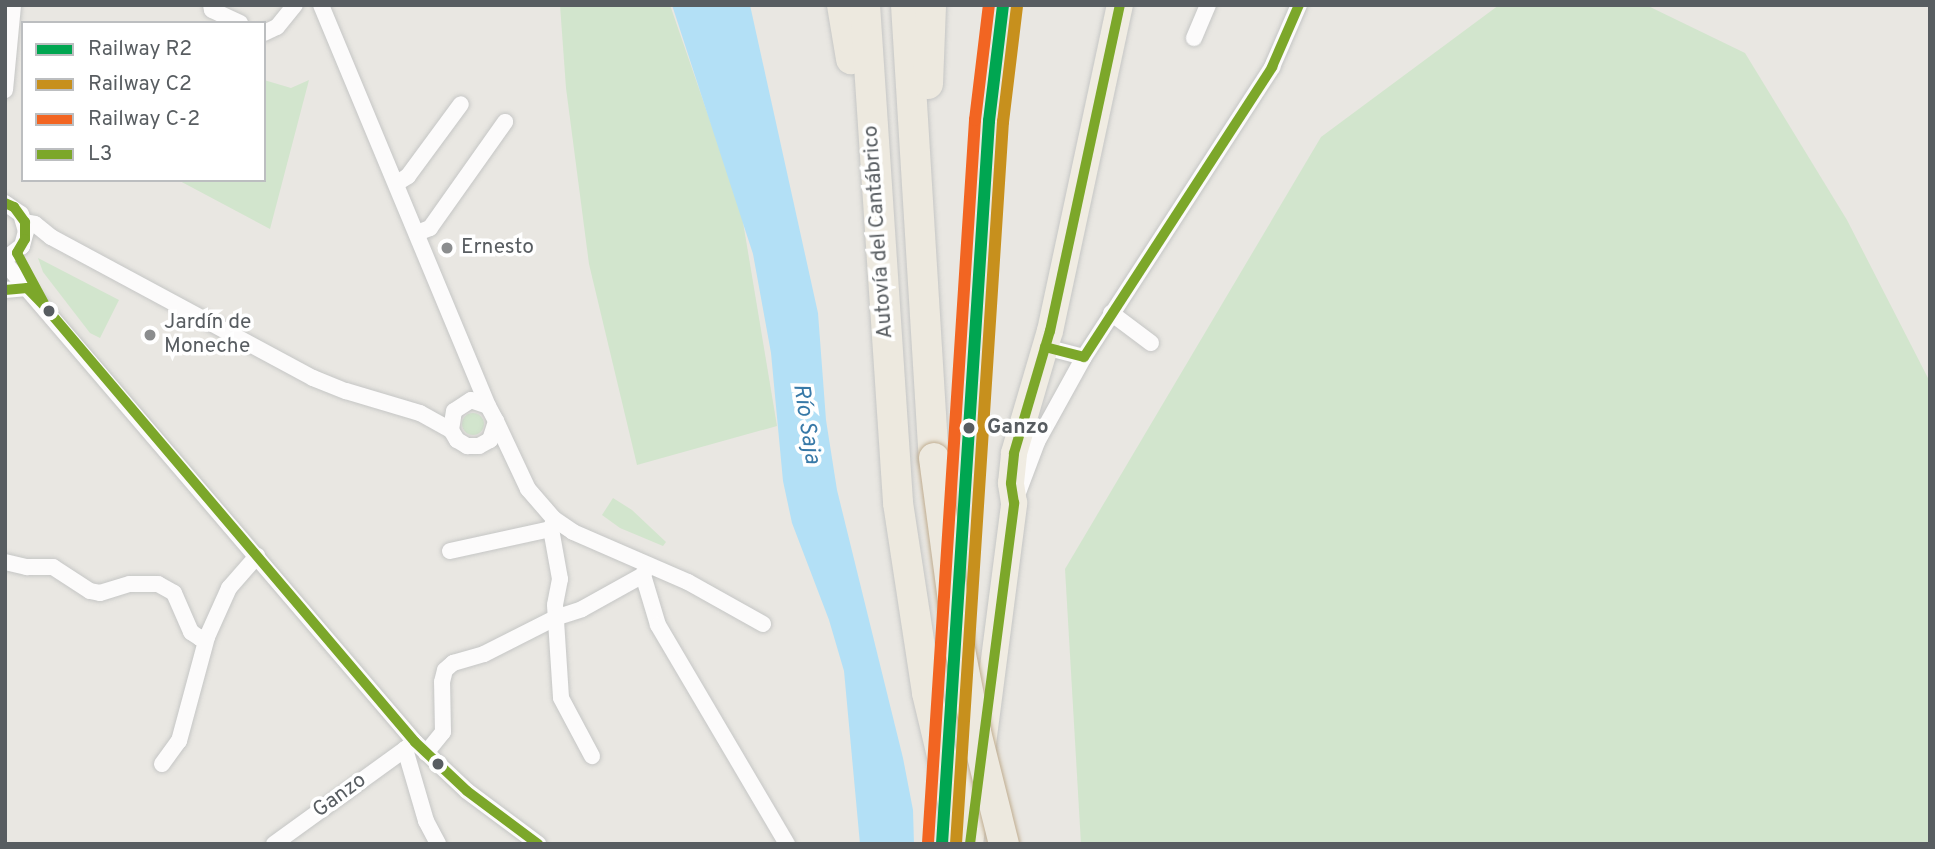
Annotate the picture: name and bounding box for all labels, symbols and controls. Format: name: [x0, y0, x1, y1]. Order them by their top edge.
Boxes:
legend: [21, 21, 266, 182]
text: Railway R2: [88, 36, 192, 63]
text: Railway C2: [88, 71, 192, 98]
text: Railway C-2: [88, 106, 200, 133]
street label: Autovía del Cantábrico: [859, 124, 899, 340]
text: L3: [88, 141, 112, 168]
place label: Ernesto: [461, 235, 534, 261]
marker: Ernesto: [439, 240, 455, 256]
unlabelled marker: [42, 304, 56, 318]
place label: Jardín de Moneche: [164, 310, 251, 360]
marker: Jardín de Moneche: [142, 327, 158, 343]
water label: Río Saja: [785, 382, 825, 466]
place label: Ganzo: [987, 415, 1049, 441]
marker: Ganzo: [957, 416, 981, 440]
unlabelled marker: [431, 757, 445, 771]
street label: Ganzo: [308, 768, 372, 824]

